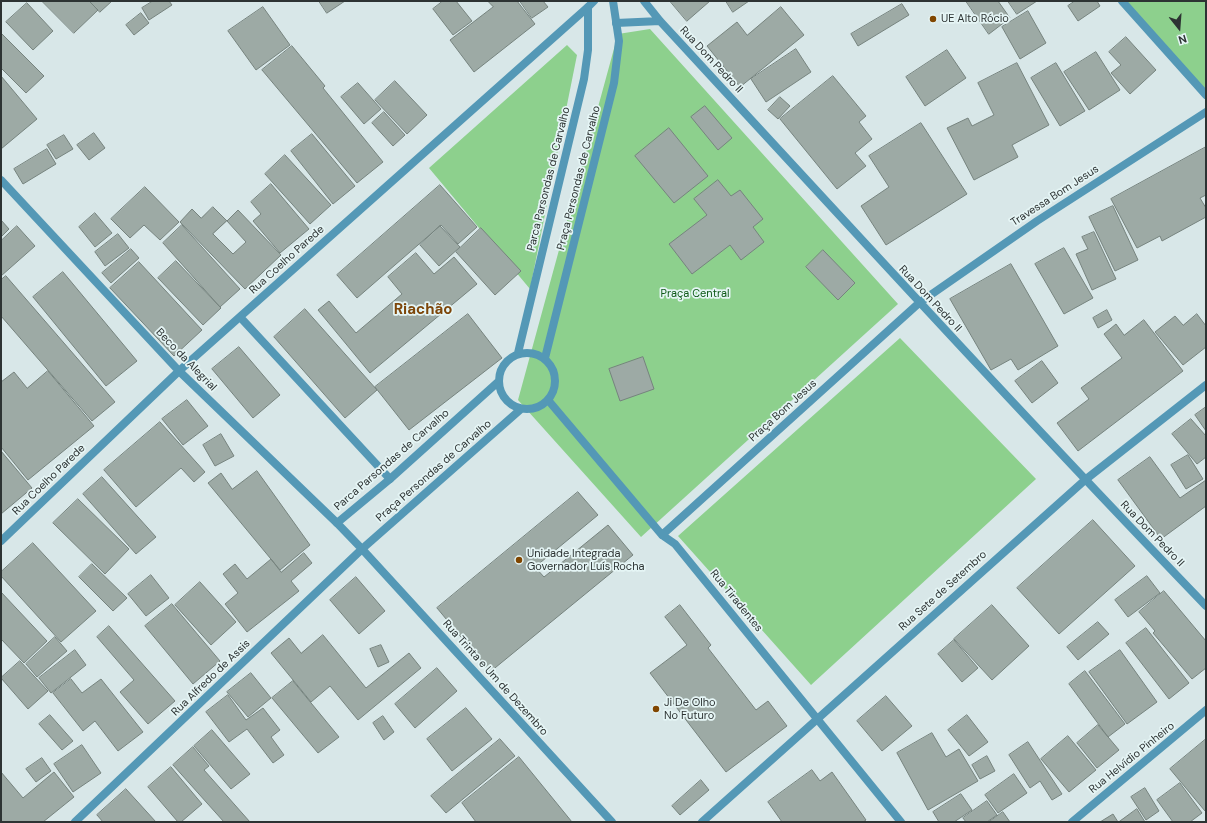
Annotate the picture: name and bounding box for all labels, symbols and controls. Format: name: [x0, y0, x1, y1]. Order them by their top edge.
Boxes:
north arrow: [1159, 8, 1199, 48]
place label: UE Alto Rócio: [941, 12, 1009, 26]
marker: UE Alto Rócio: [928, 14, 938, 24]
street label: Rua Dom Pedro II: [677, 24, 745, 96]
text: N: [1177, 32, 1188, 47]
street label: Praça Persondas de Carvalho: [555, 104, 603, 252]
street label: Parca Parsondas de Carvalho: [525, 106, 573, 252]
street label: Travessa Bom Jesus: [1009, 163, 1101, 229]
street label: Rua Coelho Parede: [247, 223, 327, 297]
street label: Rua Dom Pedro II: [896, 263, 964, 335]
park label: Praça Central: [661, 287, 729, 301]
district label: Riachão: [394, 301, 452, 319]
street label: Beco da Alegrial: [153, 326, 219, 394]
street label: Praça Bom Jesus: [746, 377, 820, 445]
street label: Parca Parsondas de Carvalho: [332, 407, 452, 513]
street label: Praça Persondas de Carvalho: [374, 417, 494, 525]
street label: Rua Coelho Parede: [10, 442, 88, 518]
street label: Rua Dom Pedro II: [1117, 498, 1187, 570]
place label: Unidade Integrada Governador Luís Rocha: [527, 547, 644, 573]
street label: Rua Sete de Setembro: [896, 548, 990, 634]
marker: Unidade Integrada Governador Luís Rocha: [514, 555, 524, 565]
street label: Rua Tiradentes: [707, 567, 765, 635]
street label: Rua Trinta e Um de Dezembro: [440, 618, 550, 738]
street label: Rua Alfredo de Assis: [169, 637, 253, 719]
place label: Ji De Olho No Futuro: [664, 696, 716, 722]
marker: Ji De Olho No Futuro: [651, 704, 661, 714]
street label: Rua Helvídio Pinheiro: [1087, 719, 1177, 797]

